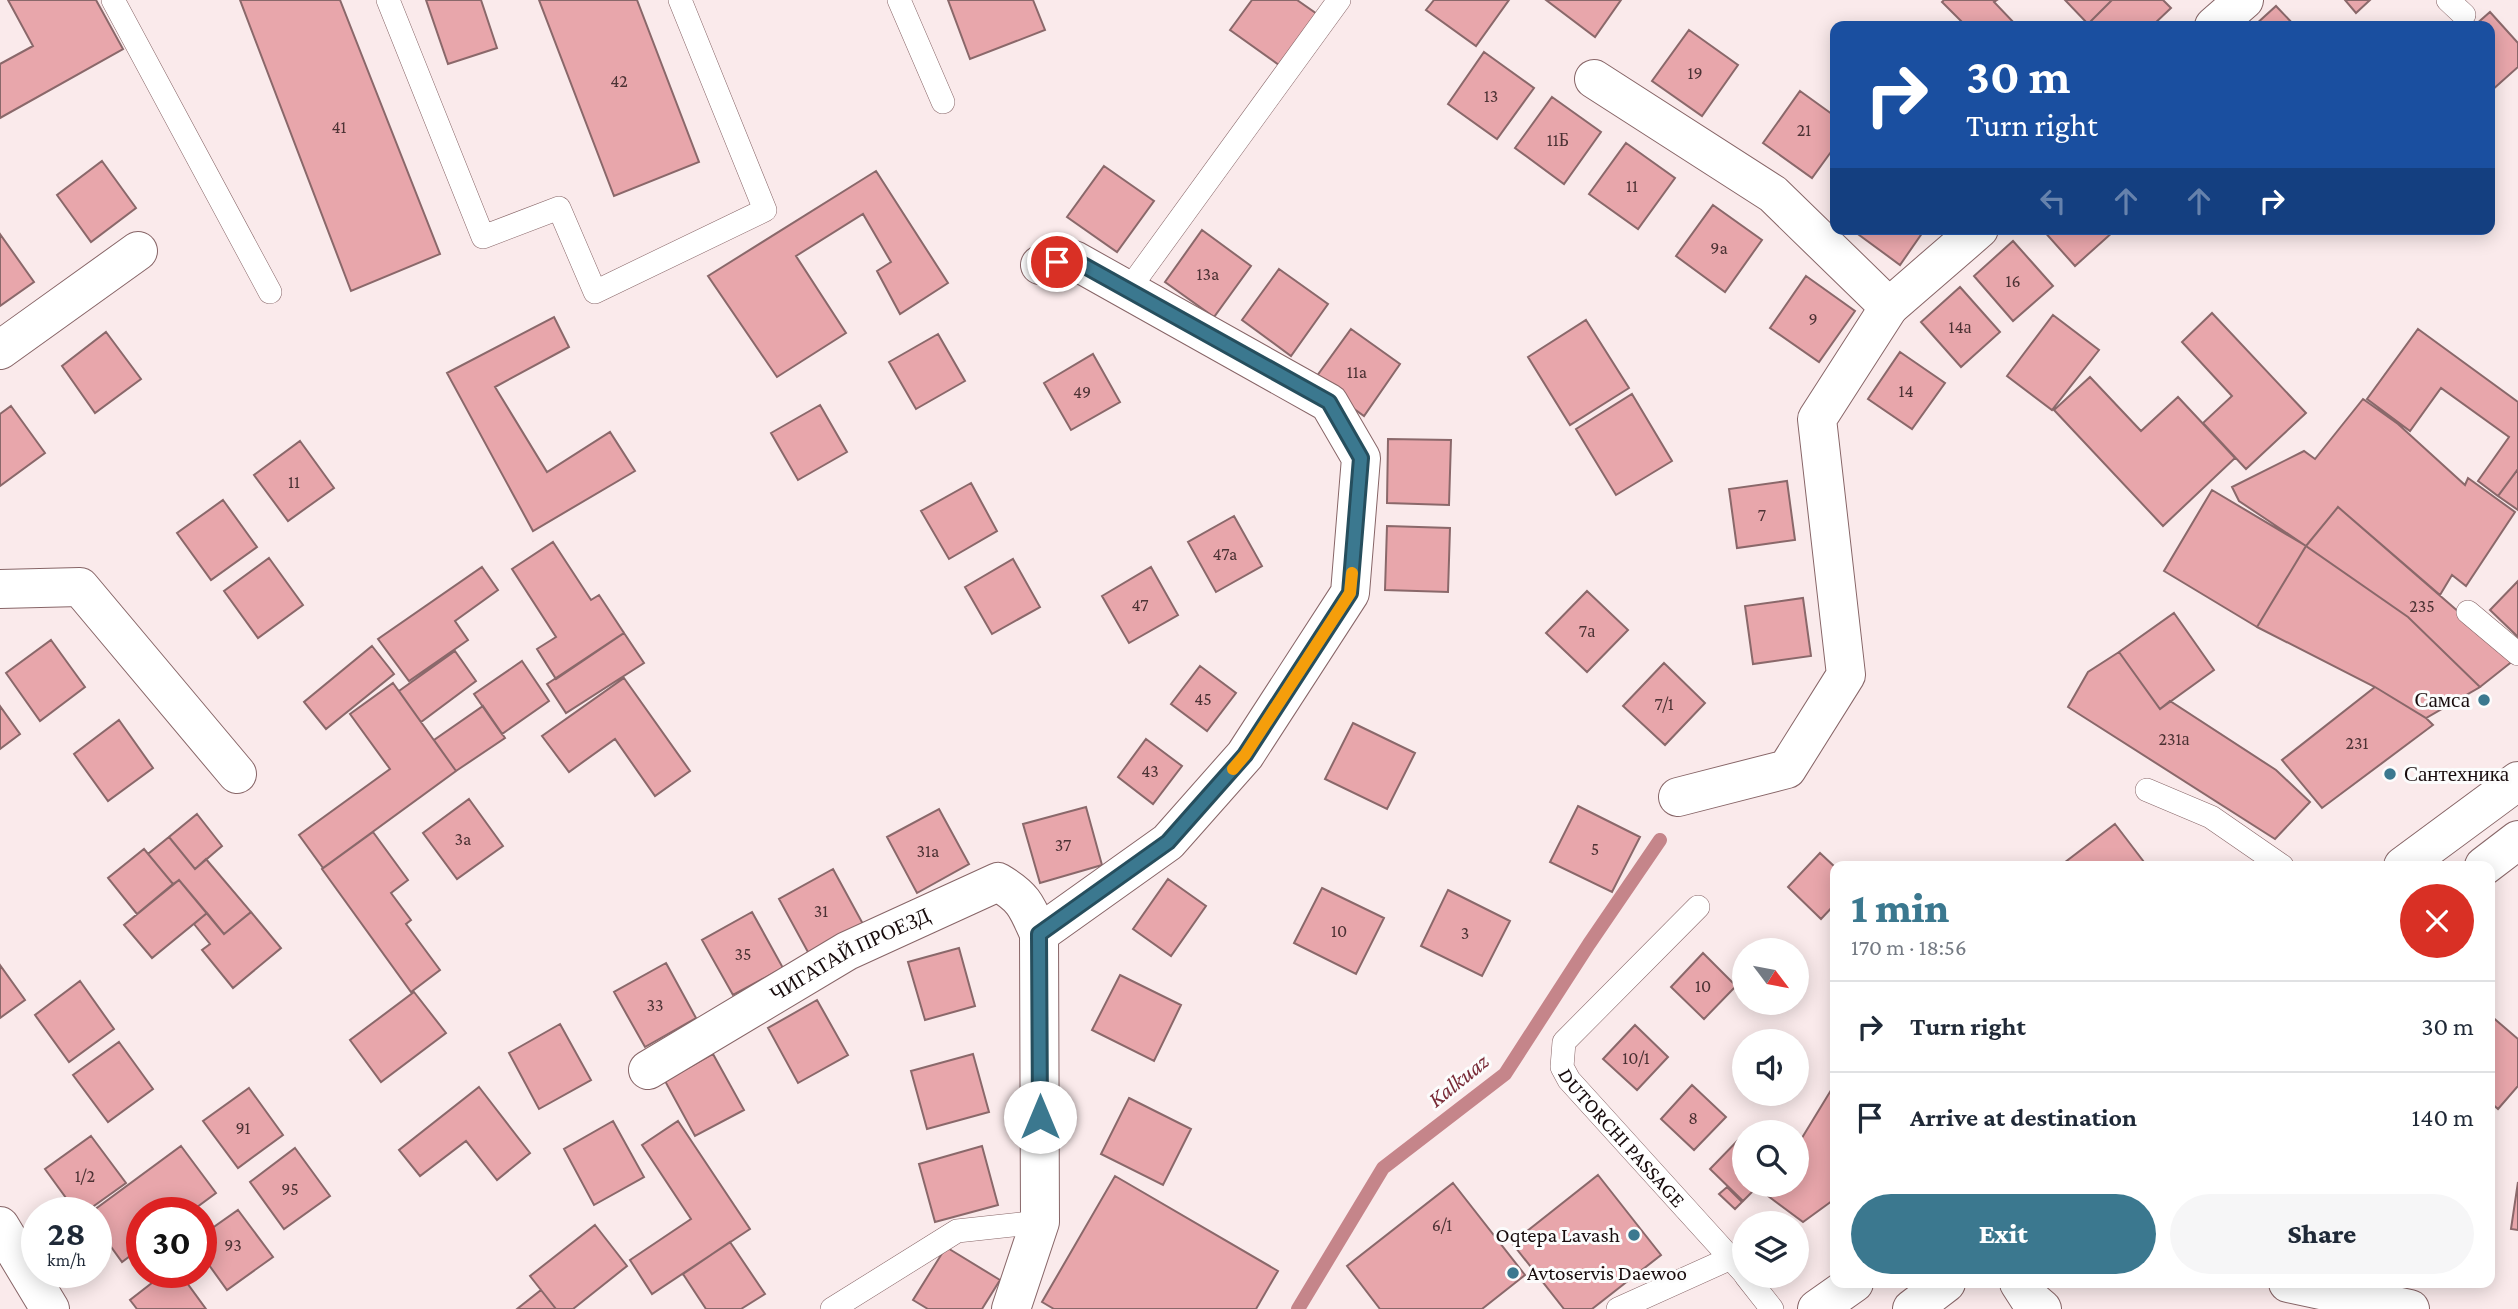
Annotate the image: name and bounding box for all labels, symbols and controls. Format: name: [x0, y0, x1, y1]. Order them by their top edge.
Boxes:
icon: right: [1851, 49, 1942, 140]
text: 30 m: [1966, 49, 2071, 104]
house number: 19: [1687, 63, 1703, 83]
house number: 42: [610, 71, 628, 91]
house number: 13: [1484, 86, 1498, 106]
text: Turn right: [1966, 107, 2098, 143]
house number: 41: [331, 117, 347, 137]
house number: 21: [1797, 120, 1811, 140]
house number: 11Б: [1547, 130, 1569, 150]
house number: 11: [1626, 176, 1638, 196]
icon: left: [2034, 182, 2072, 220]
icon: ahead: [2107, 182, 2145, 220]
icon: ahead: [2180, 182, 2218, 220]
icon: right: [2253, 182, 2291, 220]
pin: [1027, 232, 1087, 292]
house number: 9a: [1710, 238, 1728, 258]
icon: arrive: [1038, 243, 1076, 281]
house number: 13a: [1197, 264, 1219, 284]
house number: 16: [2005, 271, 2021, 291]
house number: 9: [1808, 309, 1818, 329]
house number: 14а: [1948, 317, 1972, 337]
house number: 11a: [1347, 362, 1367, 382]
house number: 14: [1898, 381, 1914, 401]
house number: 49: [1073, 382, 1091, 402]
house number: 11: [288, 472, 300, 492]
house number: 7: [1758, 505, 1766, 525]
house number: 47a: [1213, 544, 1237, 564]
house number: 47: [1131, 595, 1149, 615]
house number: 235: [2409, 596, 2435, 616]
house number: 7а: [1579, 621, 1595, 641]
place label: Самса: [2414, 688, 2471, 712]
house number: 45: [1194, 689, 1212, 709]
marker: Самса: [2476, 692, 2492, 708]
house number: 7/1: [1654, 694, 1674, 714]
house number: 231а: [2158, 729, 2190, 749]
house number: 231: [2345, 733, 2369, 753]
house number: 43: [1141, 761, 1159, 781]
place label: Сантехника: [2404, 762, 2510, 786]
marker: Сантехника: [2382, 766, 2398, 782]
house number: 3a: [455, 829, 471, 849]
house number: 37: [1055, 835, 1071, 855]
house number: 5: [1591, 839, 1599, 859]
house number: 31a: [917, 841, 939, 861]
text: 1 min: [1851, 884, 1949, 931]
button: close: [2400, 884, 2474, 958]
house number: 31: [814, 901, 828, 921]
street label: ЧИГАТАЙ ПРОЕЗД: [766, 903, 934, 1006]
house number: 10: [1331, 921, 1347, 941]
house number: 3: [1461, 923, 1469, 943]
text: 170 m · 18:56: [1851, 934, 1967, 960]
north arrow: [1732, 938, 1810, 1015]
map controls: [1732, 938, 1809, 1288]
house number: 35: [734, 944, 752, 964]
house number: 10: [1695, 976, 1711, 996]
house number: 33: [647, 995, 664, 1015]
icon: right: [1851, 1008, 1889, 1046]
text: Turn right: [1910, 1012, 2026, 1041]
text: 30 m: [2421, 1012, 2474, 1041]
button: sound: [1732, 1029, 1809, 1106]
water label: Kalkuaz: [1422, 1048, 1494, 1112]
house number: 10/1: [1622, 1048, 1650, 1068]
street label: DUTORCHI PASSAGE: [1553, 1064, 1690, 1212]
position arrow: [1003, 1080, 1077, 1154]
icon: arrive: [1851, 1099, 1889, 1137]
text: Arrive at destination: [1910, 1103, 2137, 1132]
text: 140 m: [2412, 1103, 2474, 1132]
house number: 8: [1688, 1108, 1698, 1128]
house number: 91: [235, 1118, 251, 1138]
button: search: [1732, 1120, 1809, 1197]
house number: 1/2: [75, 1166, 95, 1186]
house number: 95: [281, 1179, 299, 1199]
button: Exit: [1851, 1194, 2156, 1274]
button: Share: [2170, 1194, 2474, 1274]
speed limit sign: 30: [126, 1197, 217, 1288]
button: layers: [1732, 1211, 1809, 1288]
text: 28: [47, 1214, 86, 1253]
house number: 6/1: [1432, 1215, 1452, 1235]
place label: Oqtepa Lavash: [1496, 1223, 1620, 1247]
marker: Oqtepa Lavash: [1626, 1227, 1642, 1243]
house number: 93: [224, 1235, 242, 1255]
text: km/h: [47, 1250, 86, 1270]
place label: Avtoservis Daewoo: [1527, 1261, 1687, 1285]
marker: Avtoservis Daewoo: [1505, 1265, 1521, 1281]

